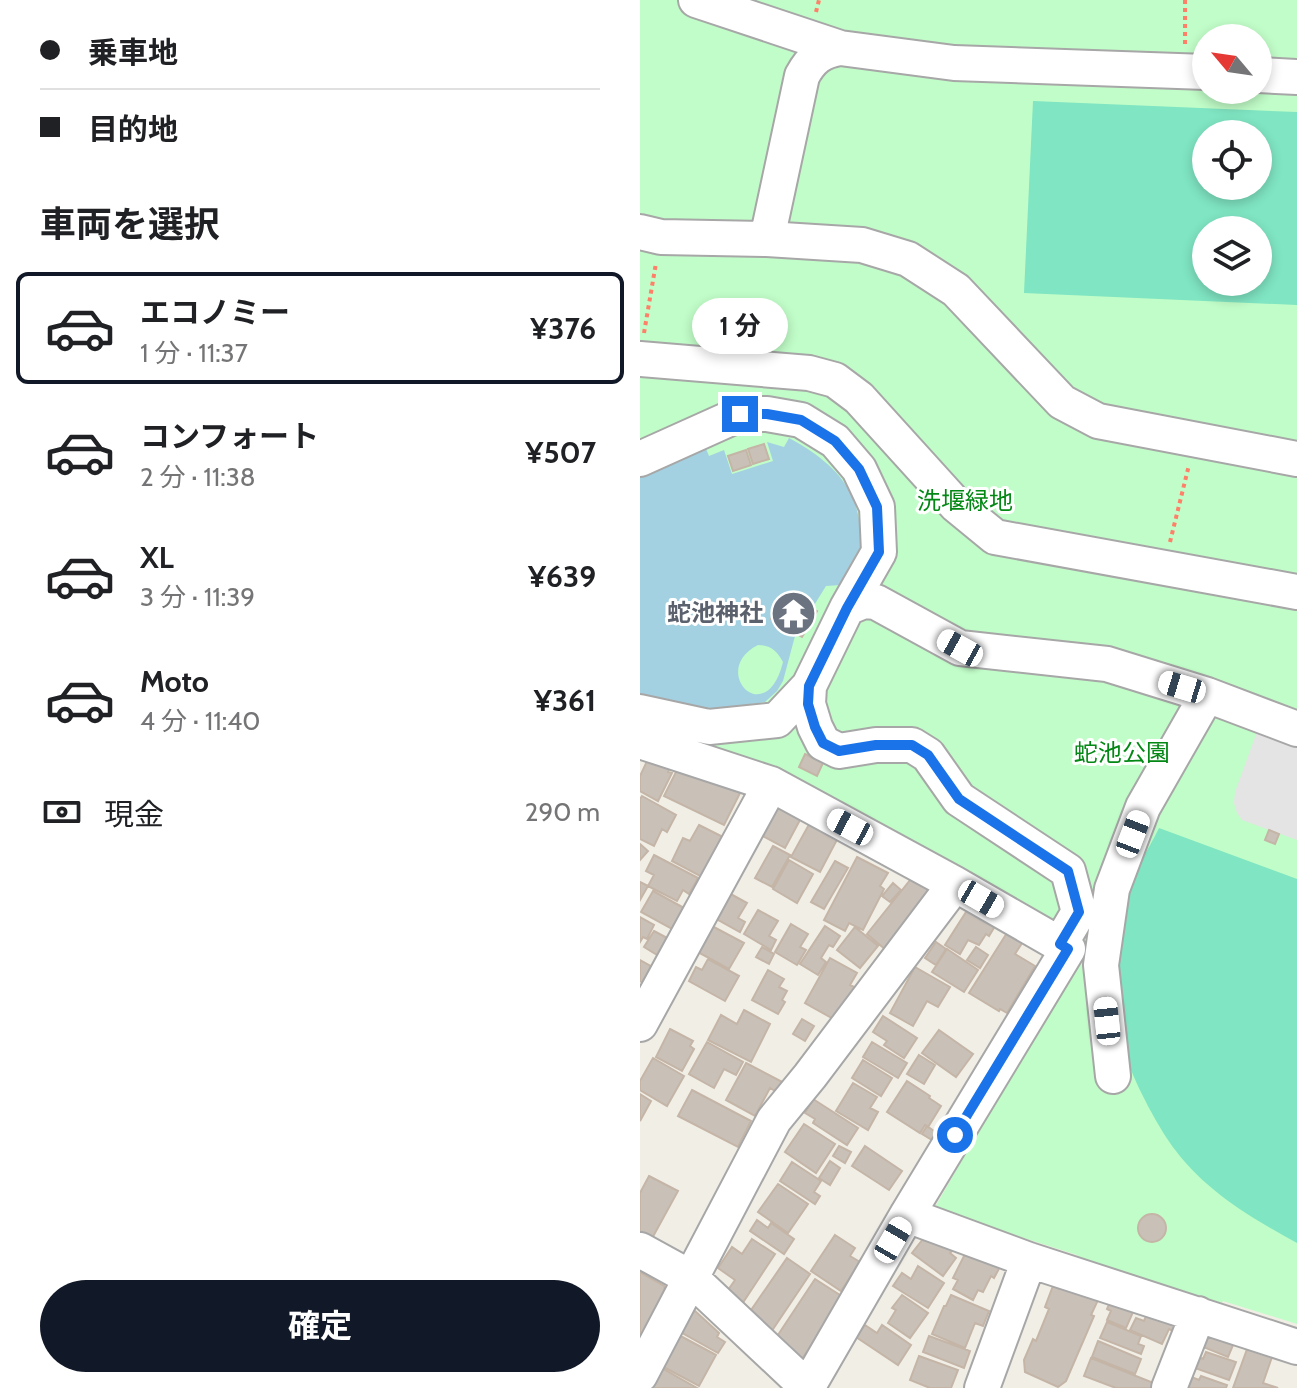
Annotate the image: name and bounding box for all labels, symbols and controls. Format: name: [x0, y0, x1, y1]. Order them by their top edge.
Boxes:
north arrow: [1192, 24, 1272, 104]
map controls: [1192, 24, 1272, 296]
text: 乗車地: [88, 34, 178, 71]
text: 目的地: [88, 111, 178, 148]
button: locate: [1192, 120, 1272, 200]
text: 車両を選択: [40, 202, 220, 246]
button: layers: [1192, 216, 1272, 296]
icon: car: [44, 292, 116, 364]
text: エコノミー: [140, 294, 290, 331]
callout: 1 分: [692, 298, 788, 354]
text: ¥376: [530, 310, 596, 347]
text: 1 分: [719, 310, 761, 342]
text: 1 分 · 11:37: [140, 337, 248, 369]
route end: [722, 396, 758, 432]
icon: car: [44, 416, 116, 488]
text: コンフォート: [140, 418, 319, 455]
text: ¥507: [525, 434, 596, 471]
text: 2 分 · 11:38: [140, 461, 256, 493]
park label: 洗堰緑地: [917, 486, 1013, 515]
text: XL: [140, 539, 174, 576]
icon: car: [44, 540, 116, 612]
text: ¥639: [528, 558, 596, 595]
text: 3 分 · 11:39: [140, 581, 255, 613]
temple icon: 蛇池神社: [770, 589, 818, 637]
place label: 蛇池神社: [667, 598, 763, 627]
car: [933, 626, 987, 670]
text: Moto: [140, 663, 209, 700]
icon: car: [44, 664, 116, 736]
car: [1156, 669, 1208, 705]
text: ¥361: [534, 682, 596, 719]
text: 4 分 · 11:40: [140, 705, 260, 737]
park label: 蛇池公園: [1074, 738, 1170, 767]
icon: cash: [40, 790, 84, 834]
text: 現金: [104, 796, 164, 833]
text: 290 m: [525, 796, 600, 828]
car: [823, 805, 877, 849]
car: [1113, 807, 1153, 861]
car: [954, 877, 1008, 921]
car: [1093, 996, 1121, 1046]
route start: [937, 1117, 973, 1153]
car: [871, 1213, 915, 1267]
button: 確定: [40, 1280, 600, 1372]

